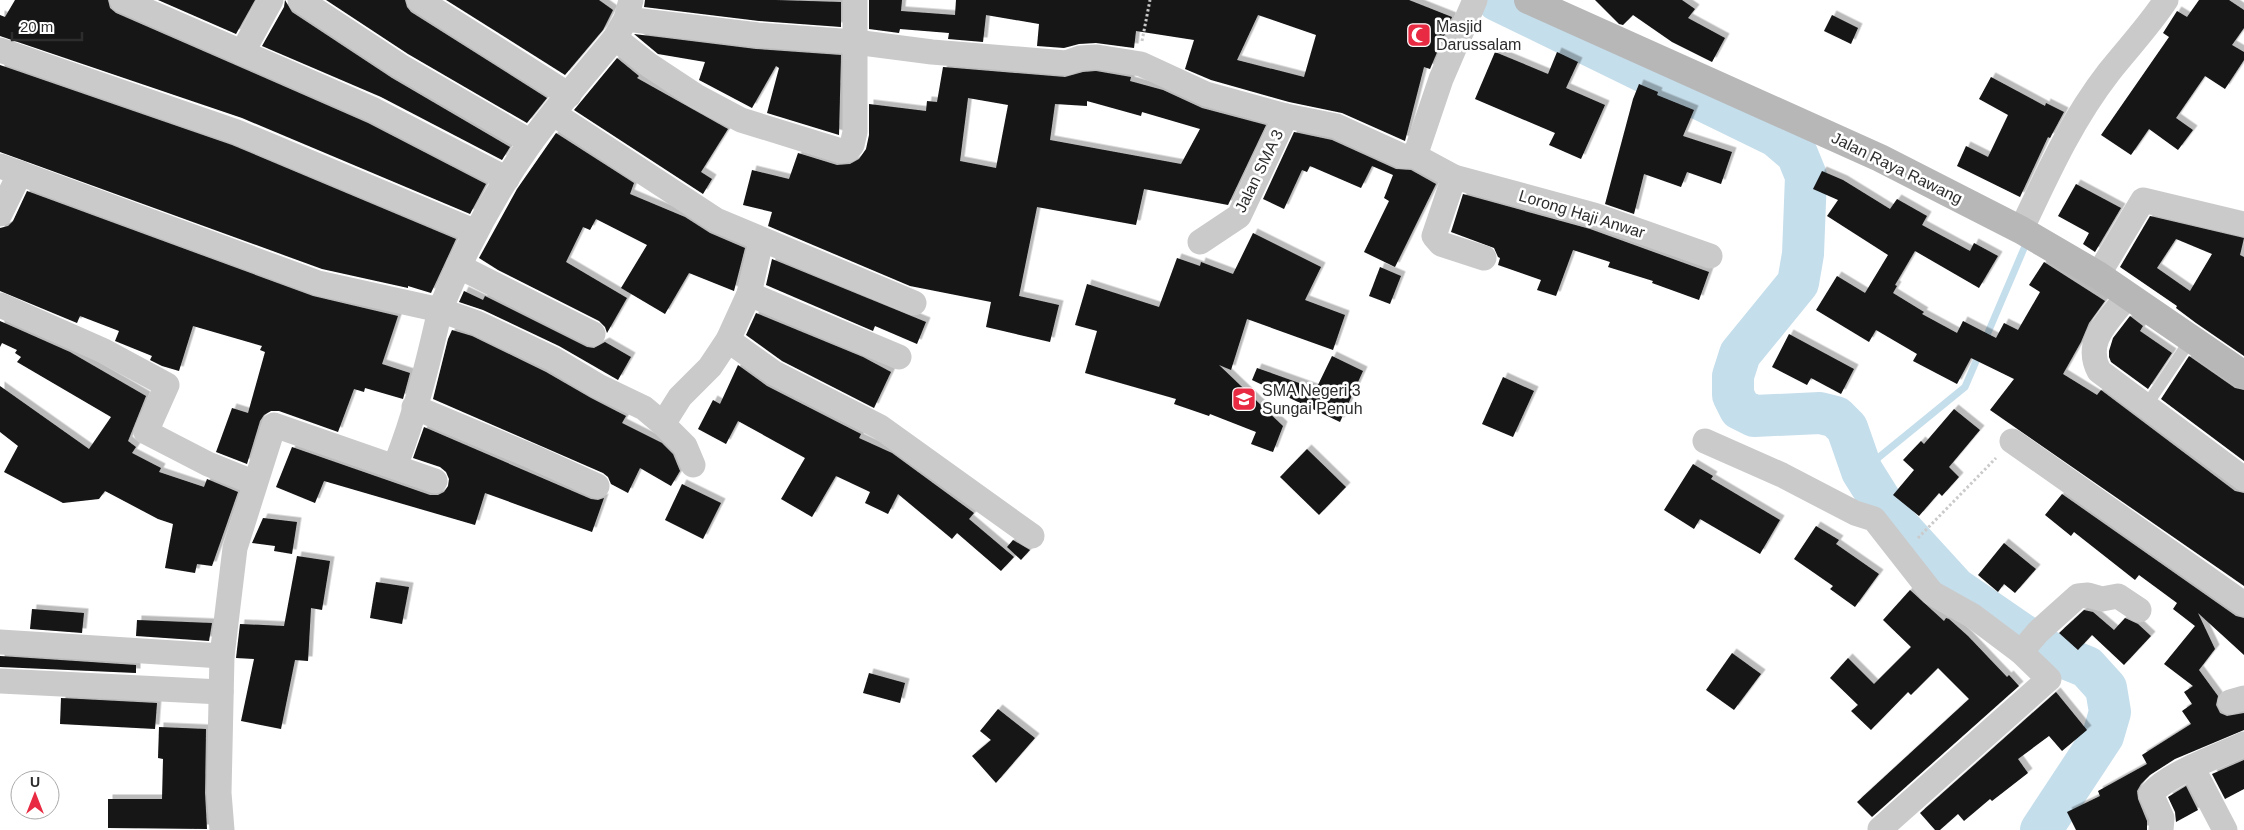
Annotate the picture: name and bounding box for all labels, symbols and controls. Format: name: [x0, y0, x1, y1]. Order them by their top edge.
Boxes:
scale bar: [12, 10, 82, 42]
text: 20 m: [20, 18, 53, 35]
place label: Masjid Darussalam: [1436, 18, 1521, 53]
mosque icon: Masjid Darussalam: [1406, 22, 1432, 48]
street label: Jalan SMA 3: [1232, 127, 1286, 215]
street label: Jalan Raya Rawang: [1829, 129, 1965, 207]
street label: Lorong Haji Anwar: [1517, 187, 1648, 241]
place label: SMA Negeri 3 Sungai Penuh: [1262, 382, 1363, 417]
school or university icon: SMA Negeri 3 Sungai Penuh: [1231, 386, 1257, 412]
north arrow: [10, 770, 60, 820]
text: U: [30, 774, 40, 790]

